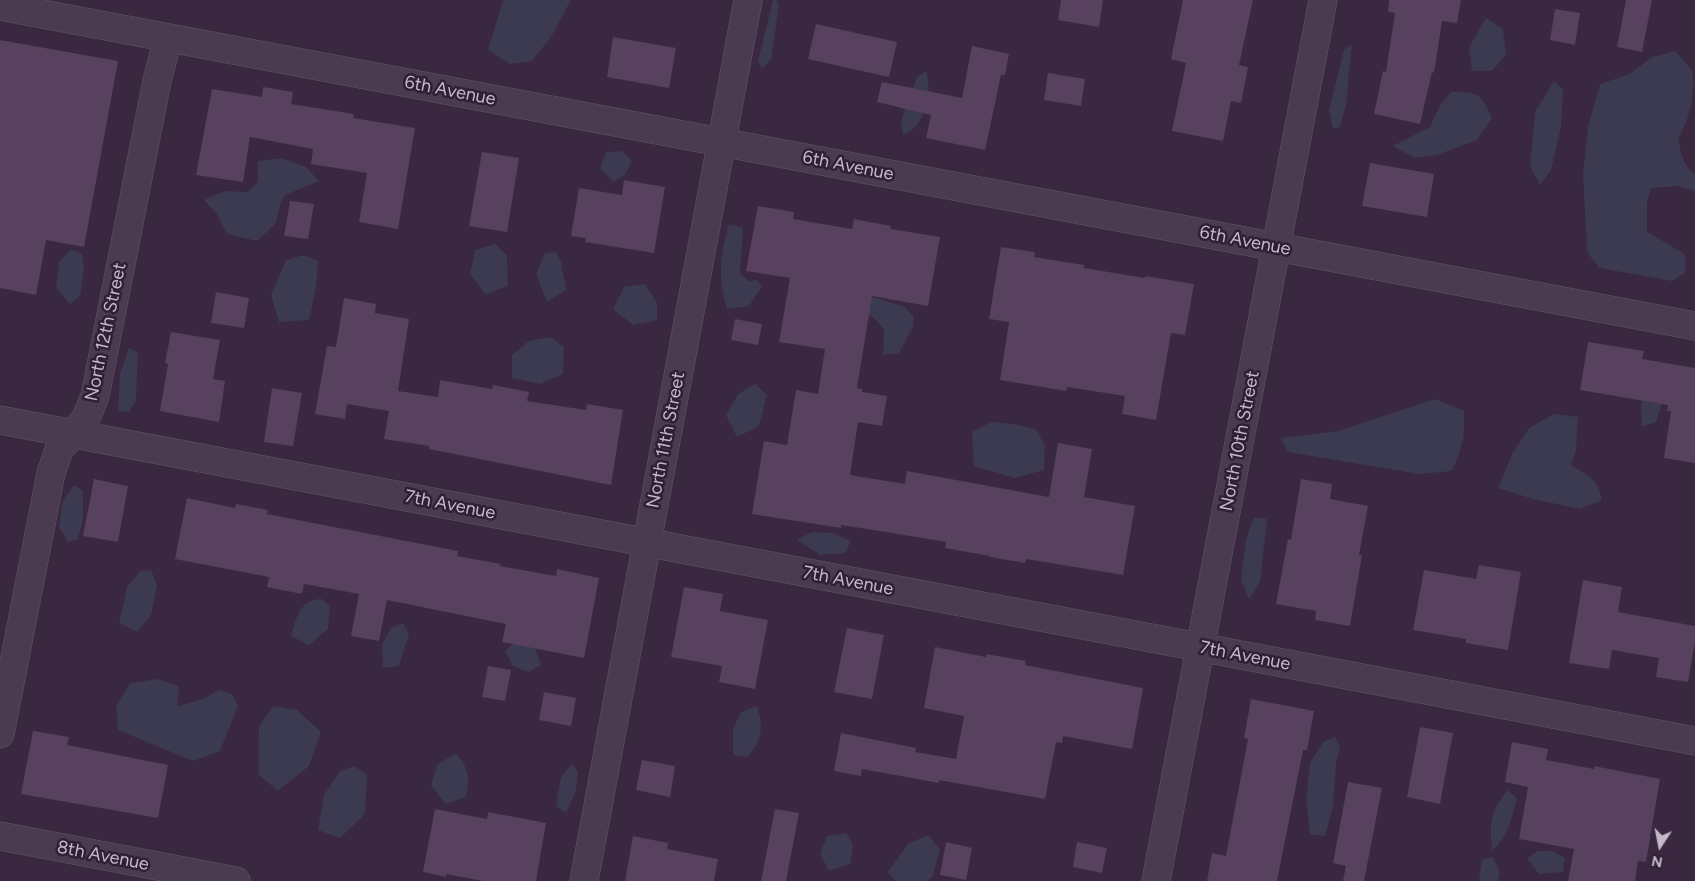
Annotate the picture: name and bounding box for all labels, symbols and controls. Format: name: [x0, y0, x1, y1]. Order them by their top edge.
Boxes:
street label: 6th Avenue: [403, 72, 497, 110]
street label: 6th Avenue: [801, 147, 895, 185]
street label: 6th Avenue: [1198, 222, 1292, 260]
street label: North 12th Street: [81, 261, 131, 403]
street label: North 10th Street: [1216, 369, 1264, 513]
street label: North 11th Street: [642, 370, 690, 510]
street label: 7th Avenue: [403, 486, 497, 524]
street label: 7th Avenue: [801, 562, 895, 600]
street label: 7th Avenue: [1198, 637, 1292, 675]
north arrow: [1635, 821, 1685, 871]
street label: 8th Avenue: [55, 837, 151, 875]
text: N: [1650, 852, 1664, 871]

